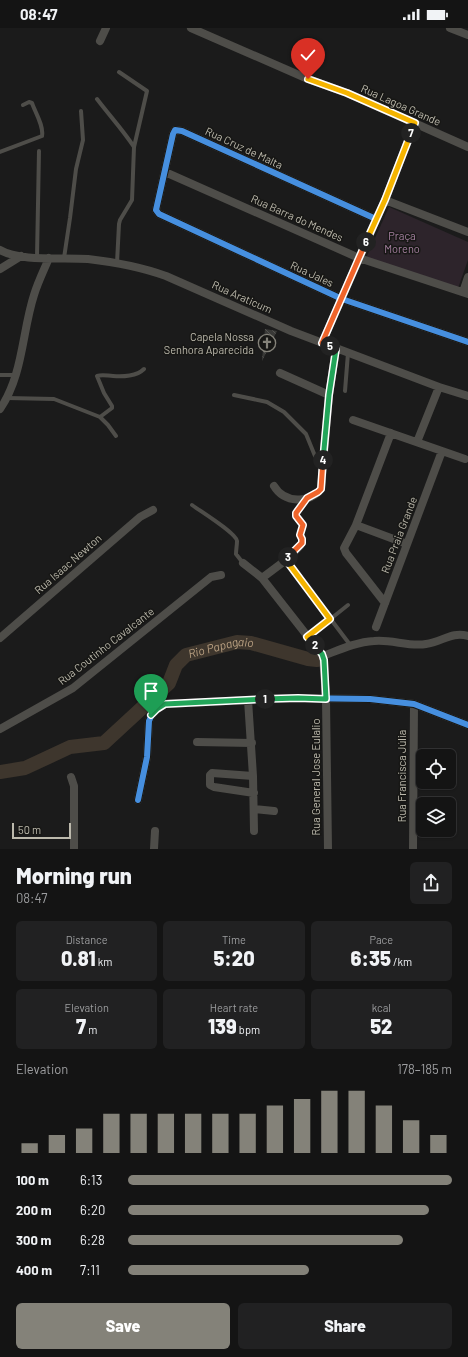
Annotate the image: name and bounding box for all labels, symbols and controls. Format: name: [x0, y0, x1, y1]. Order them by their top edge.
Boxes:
text: 08:47: [20, 5, 58, 23]
pin: [291, 38, 325, 79]
icon: check: [297, 44, 319, 66]
street label: Rua Lagoa Grande: [359, 81, 443, 128]
pin: 7: [401, 123, 421, 143]
street label: Rua Cruz de Malta: [203, 124, 285, 171]
text: 7: [408, 126, 414, 139]
street label: Rua Barra do Mendes: [249, 191, 345, 244]
park label: Praça Moreno: [384, 229, 420, 255]
pin: 6: [356, 232, 376, 252]
text: 6: [363, 235, 369, 248]
street label: Rua Jales: [289, 258, 336, 289]
street label: Rua Araticum: [210, 278, 274, 316]
place label: Capela Nossa Senhora Aparecida: [164, 330, 254, 356]
church icon: Capela Nossa Senhora Aparecida: [257, 333, 277, 353]
pin: 5: [320, 336, 340, 356]
text: 5: [327, 339, 333, 352]
pin: 4: [313, 450, 333, 470]
text: 4: [320, 453, 326, 466]
street label: Rua Praia Grande: [378, 494, 419, 575]
street label: Rua Isaac Newton: [31, 531, 104, 596]
pin: 3: [278, 547, 298, 567]
text: 3: [285, 550, 291, 563]
street label: Rua Coutinho Cavalcante: [55, 604, 156, 687]
water label: Rio Papagaio: [186, 634, 254, 660]
pin: 2: [305, 635, 325, 655]
text: 2: [312, 638, 318, 651]
pin: [134, 674, 168, 715]
icon: arrive: [140, 680, 162, 702]
pin: 1: [255, 689, 275, 709]
text: 1: [263, 692, 267, 705]
street label: Rua General Jose Eulalio: [309, 719, 322, 835]
street label: Rua Francisca Júlia: [395, 730, 408, 822]
map controls: [416, 749, 456, 837]
button: locate: [416, 749, 456, 789]
button: layers: [416, 797, 456, 837]
scale bar: [12, 821, 71, 840]
text: 50 m: [18, 823, 41, 836]
text: Morning run: [16, 862, 132, 888]
button: share: [410, 862, 452, 904]
text: 08:47: [16, 890, 47, 906]
text: Distance: [66, 933, 108, 946]
text: Time: [222, 933, 246, 946]
text: Pace: [369, 933, 393, 946]
text: 0.81: [61, 946, 96, 970]
text: 5:20: [213, 946, 255, 970]
text: 6:35: [351, 946, 391, 970]
text: km: [96, 955, 112, 968]
text: /km: [391, 955, 412, 968]
text: Elevation: [65, 1001, 109, 1014]
text: Heart rate: [210, 1001, 258, 1014]
text: kcal: [372, 1001, 391, 1014]
text: 7: [76, 1014, 86, 1038]
text: 139: [208, 1014, 237, 1038]
text: 52: [370, 1014, 392, 1038]
text: m: [86, 1023, 97, 1036]
text: bpm: [237, 1023, 260, 1036]
text: Elevation: [16, 1061, 68, 1077]
text: 178–185 m: [397, 1061, 452, 1077]
text: 100 m: [16, 1172, 49, 1188]
text: 6:13: [80, 1172, 102, 1188]
text: 200 m: [16, 1202, 52, 1218]
text: 6:20: [80, 1202, 105, 1218]
text: 300 m: [16, 1232, 51, 1248]
text: 6:28: [80, 1232, 105, 1248]
text: 400 m: [16, 1262, 52, 1278]
text: 7:11: [80, 1262, 100, 1278]
button: Save: [16, 1303, 230, 1349]
button: Share: [238, 1303, 452, 1349]

